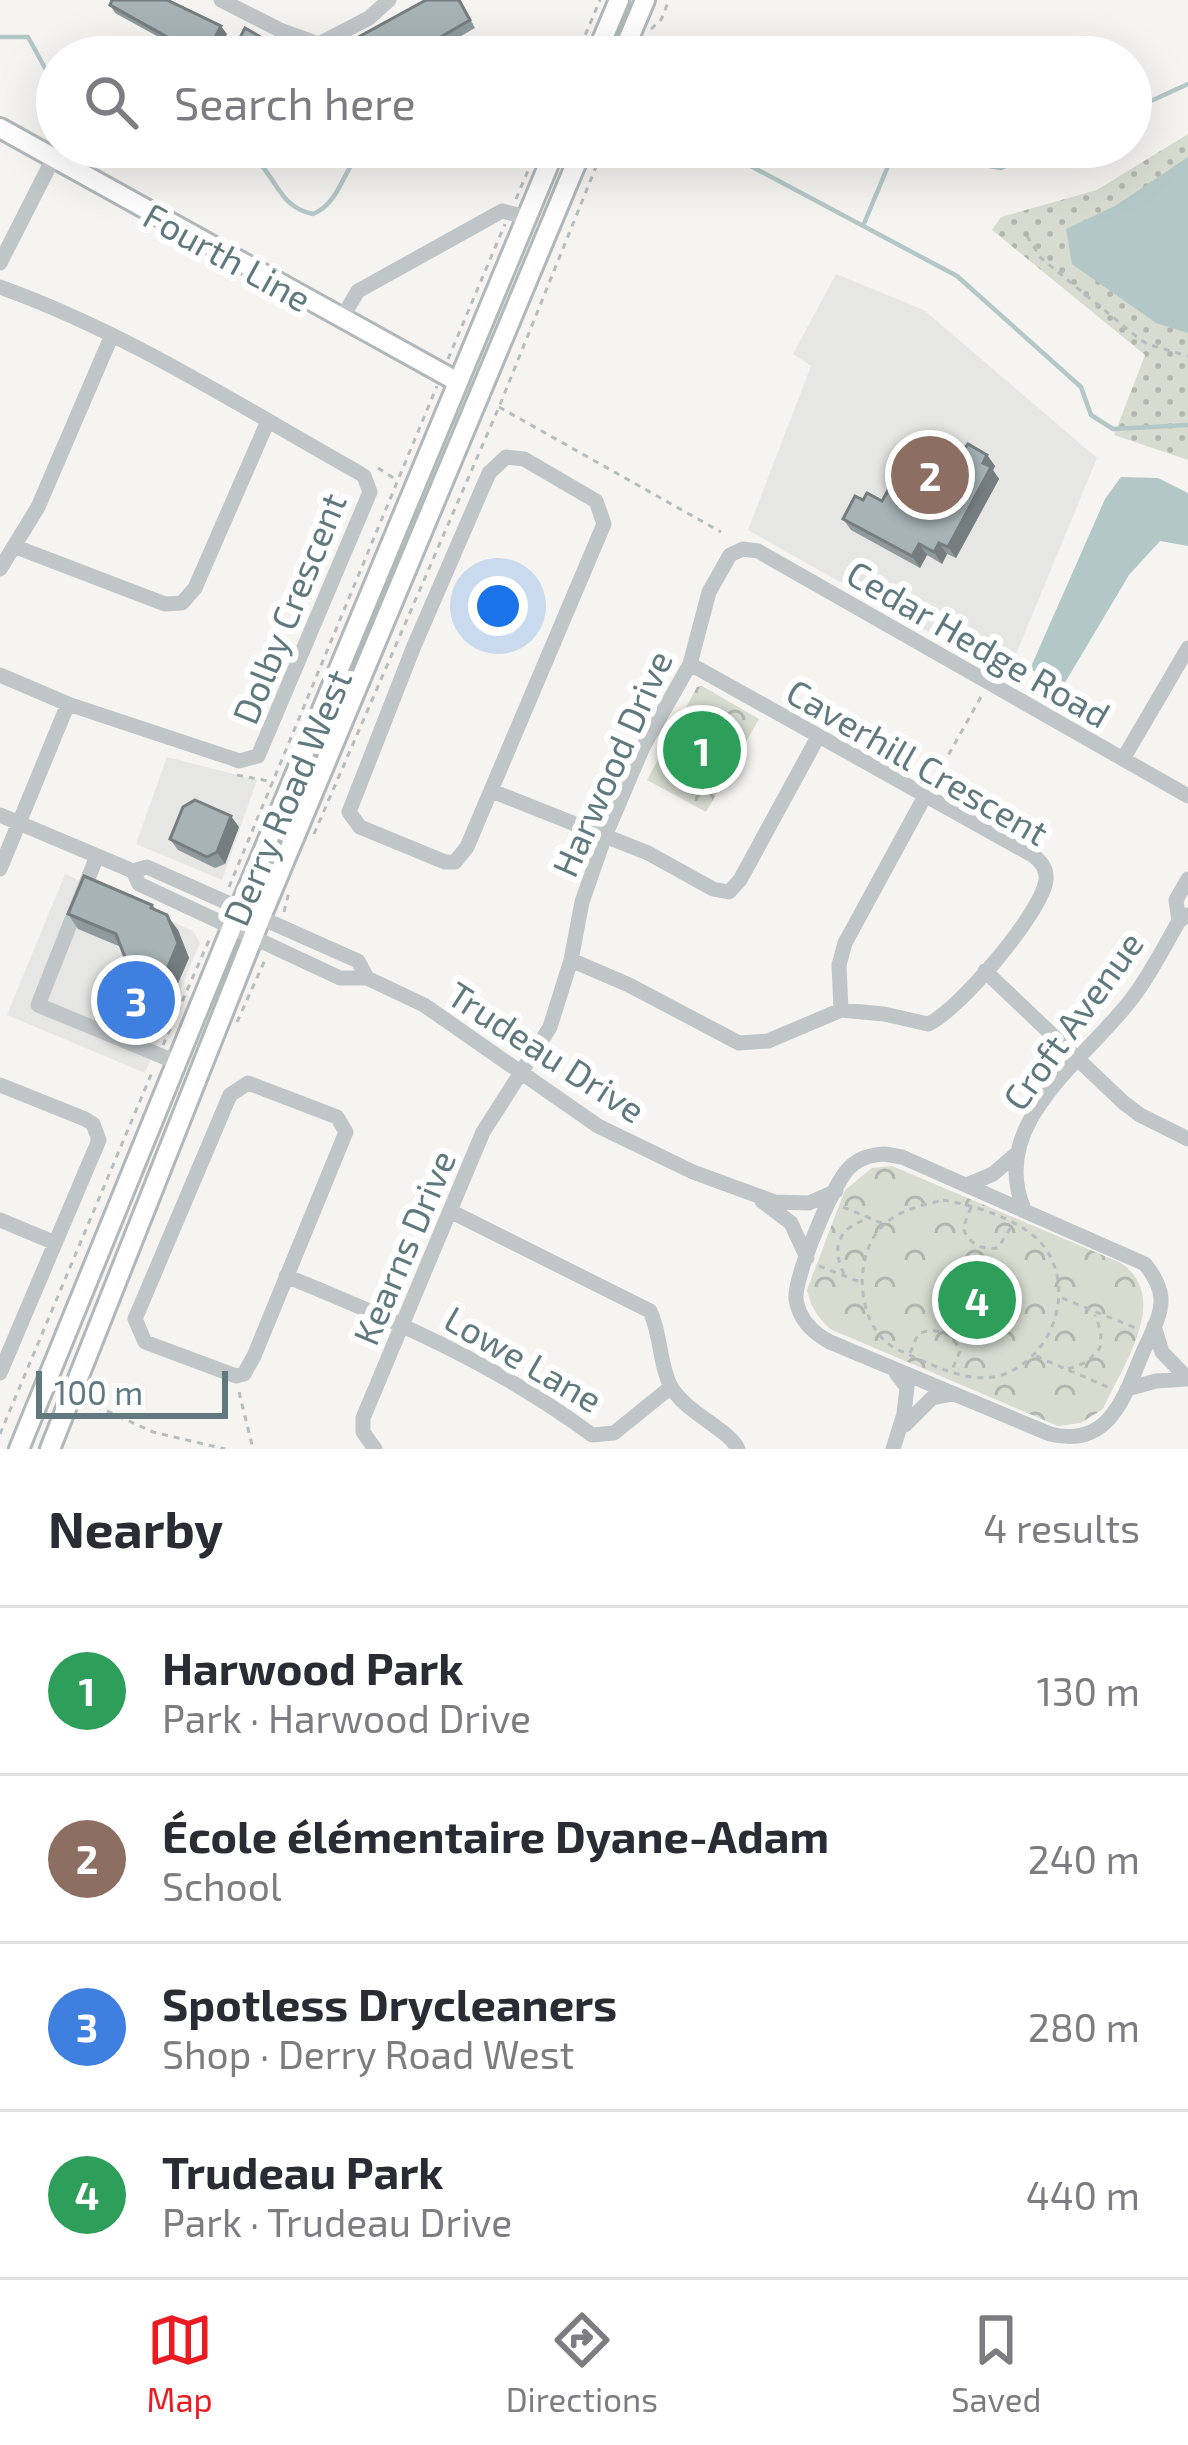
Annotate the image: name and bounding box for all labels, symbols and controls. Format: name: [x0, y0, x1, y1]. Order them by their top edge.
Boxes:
search box: [36, 36, 1152, 168]
icon: search: [78, 69, 144, 135]
text: Search here: [174, 75, 416, 129]
street label: Fourth Line: [137, 192, 319, 320]
pin: 2: [891, 430, 969, 520]
street label: Dolby Crescent: [222, 486, 354, 730]
street label: Cedar Hedge Road: [840, 550, 1118, 736]
your location: [468, 576, 528, 636]
street label: Harwood Drive: [542, 643, 680, 883]
street label: Derry Road West: [213, 663, 359, 931]
street label: Caverhill Crescent: [780, 669, 1056, 853]
pin: 1: [663, 705, 741, 795]
street label: Croft Avenue: [993, 922, 1151, 1118]
pin: 3: [97, 955, 175, 1045]
street label: Trudeau Drive: [440, 971, 654, 1131]
street label: Kearns Drive: [343, 1143, 463, 1351]
pin: 4: [938, 1255, 1016, 1345]
street label: Lowe Lane: [438, 1296, 610, 1420]
scale bar: [36, 1365, 228, 1418]
text: 100 m: [54, 1372, 143, 1412]
text: Nearby: [48, 1497, 223, 1558]
text: 4 results: [983, 1504, 1140, 1551]
text: Harwood Park: [162, 1640, 463, 1694]
text: 1: [79, 1667, 95, 1714]
text: 130 m: [1036, 1667, 1140, 1714]
text: Park · Harwood Drive: [162, 1694, 531, 1741]
text: École élémentaire Dyane-Adam: [162, 1808, 829, 1862]
text: 2: [76, 1835, 98, 1882]
text: 240 m: [1028, 1835, 1140, 1882]
text: School: [162, 1862, 282, 1909]
text: Spotless Drycleaners: [162, 1976, 617, 2030]
text: 3: [76, 2003, 98, 2050]
text: 280 m: [1028, 2003, 1140, 2050]
text: Shop · Derry Road West: [162, 2030, 574, 2077]
text: Trudeau Park: [162, 2144, 444, 2198]
text: 4: [75, 2171, 99, 2218]
text: 440 m: [1026, 2171, 1140, 2218]
text: Park · Trudeau Drive: [162, 2198, 512, 2245]
tab: Map: [147, 2307, 213, 2419]
tab: Directions: [506, 2307, 658, 2419]
tab: Saved: [951, 2307, 1041, 2419]

